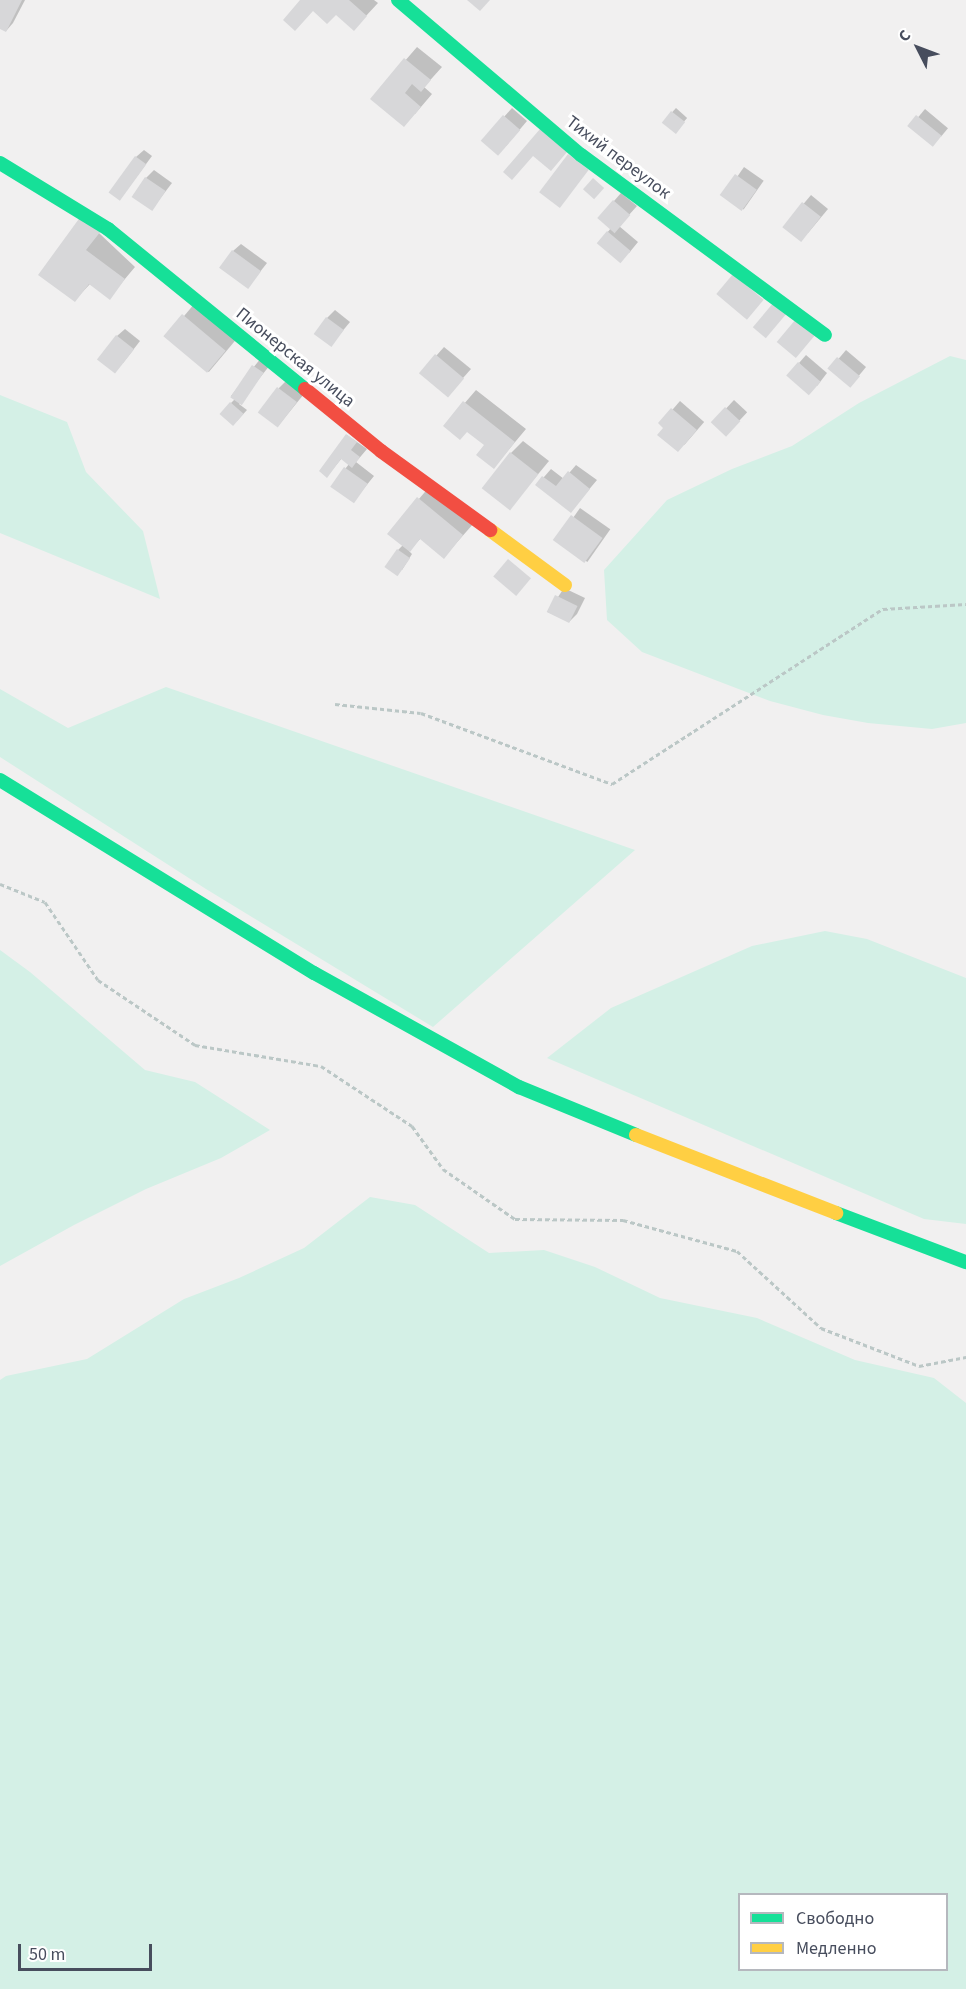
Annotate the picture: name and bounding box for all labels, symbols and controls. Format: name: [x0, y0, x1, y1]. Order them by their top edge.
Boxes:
north arrow: [888, 18, 948, 78]
text: С: [893, 25, 916, 47]
street label: Тихий переулок: [561, 112, 675, 204]
street label: Пионерская улица: [231, 303, 359, 413]
legend: [738, 1893, 948, 1971]
text: Свободно: [796, 1906, 874, 1931]
scale bar: [21, 1932, 154, 1970]
text: Медленно: [796, 1936, 876, 1961]
text: 50 m: [29, 1942, 65, 1967]

